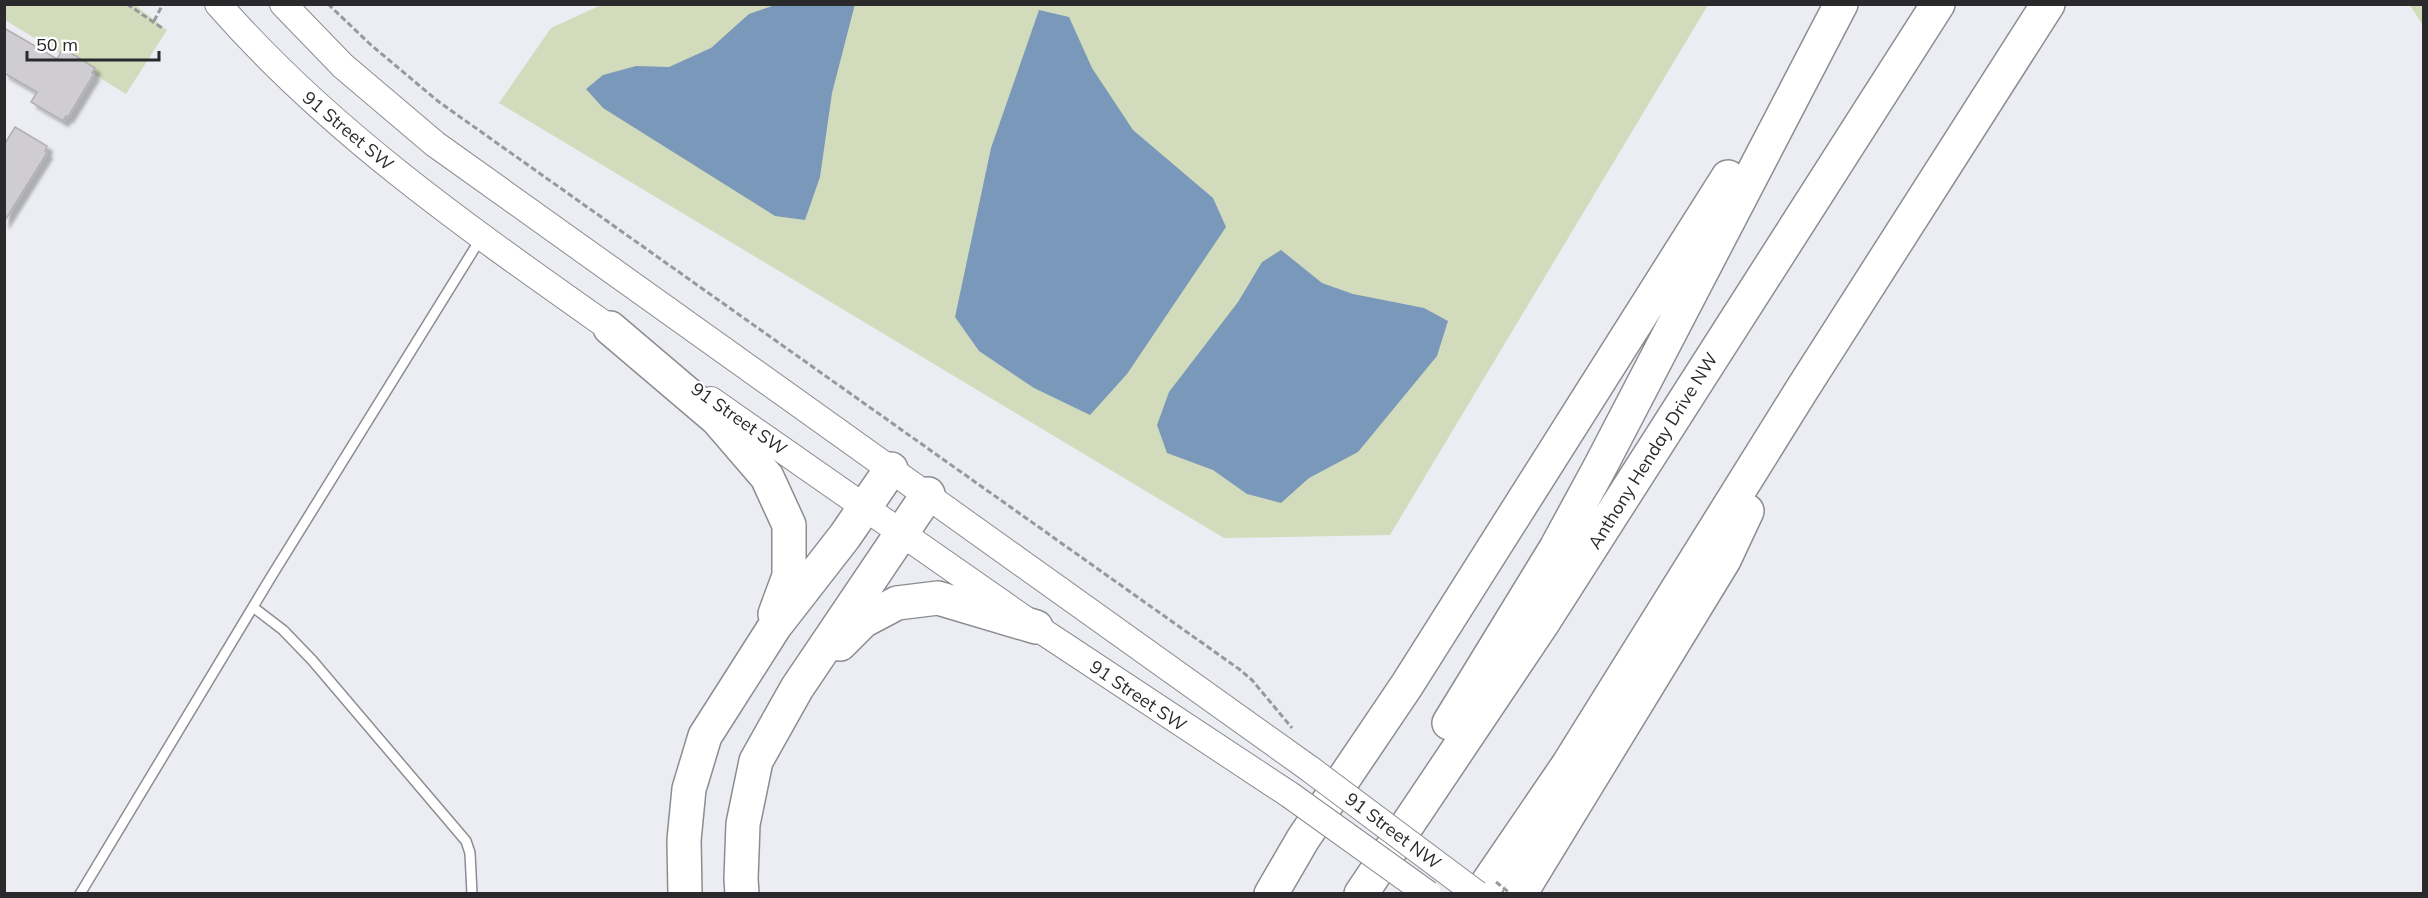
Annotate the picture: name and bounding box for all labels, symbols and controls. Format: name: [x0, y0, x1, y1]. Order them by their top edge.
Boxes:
scale bar: [27, 24, 159, 62]
text: 50 m: [36, 33, 78, 56]
street label: 91 Street SW: [298, 86, 399, 175]
street label: Anthony Henday Drive NW: [1583, 348, 1723, 553]
street label: 91 Street SW: [687, 377, 792, 460]
street label: 91 Street SW: [1086, 655, 1191, 736]
street label: 91 Street NW: [1341, 787, 1446, 874]

